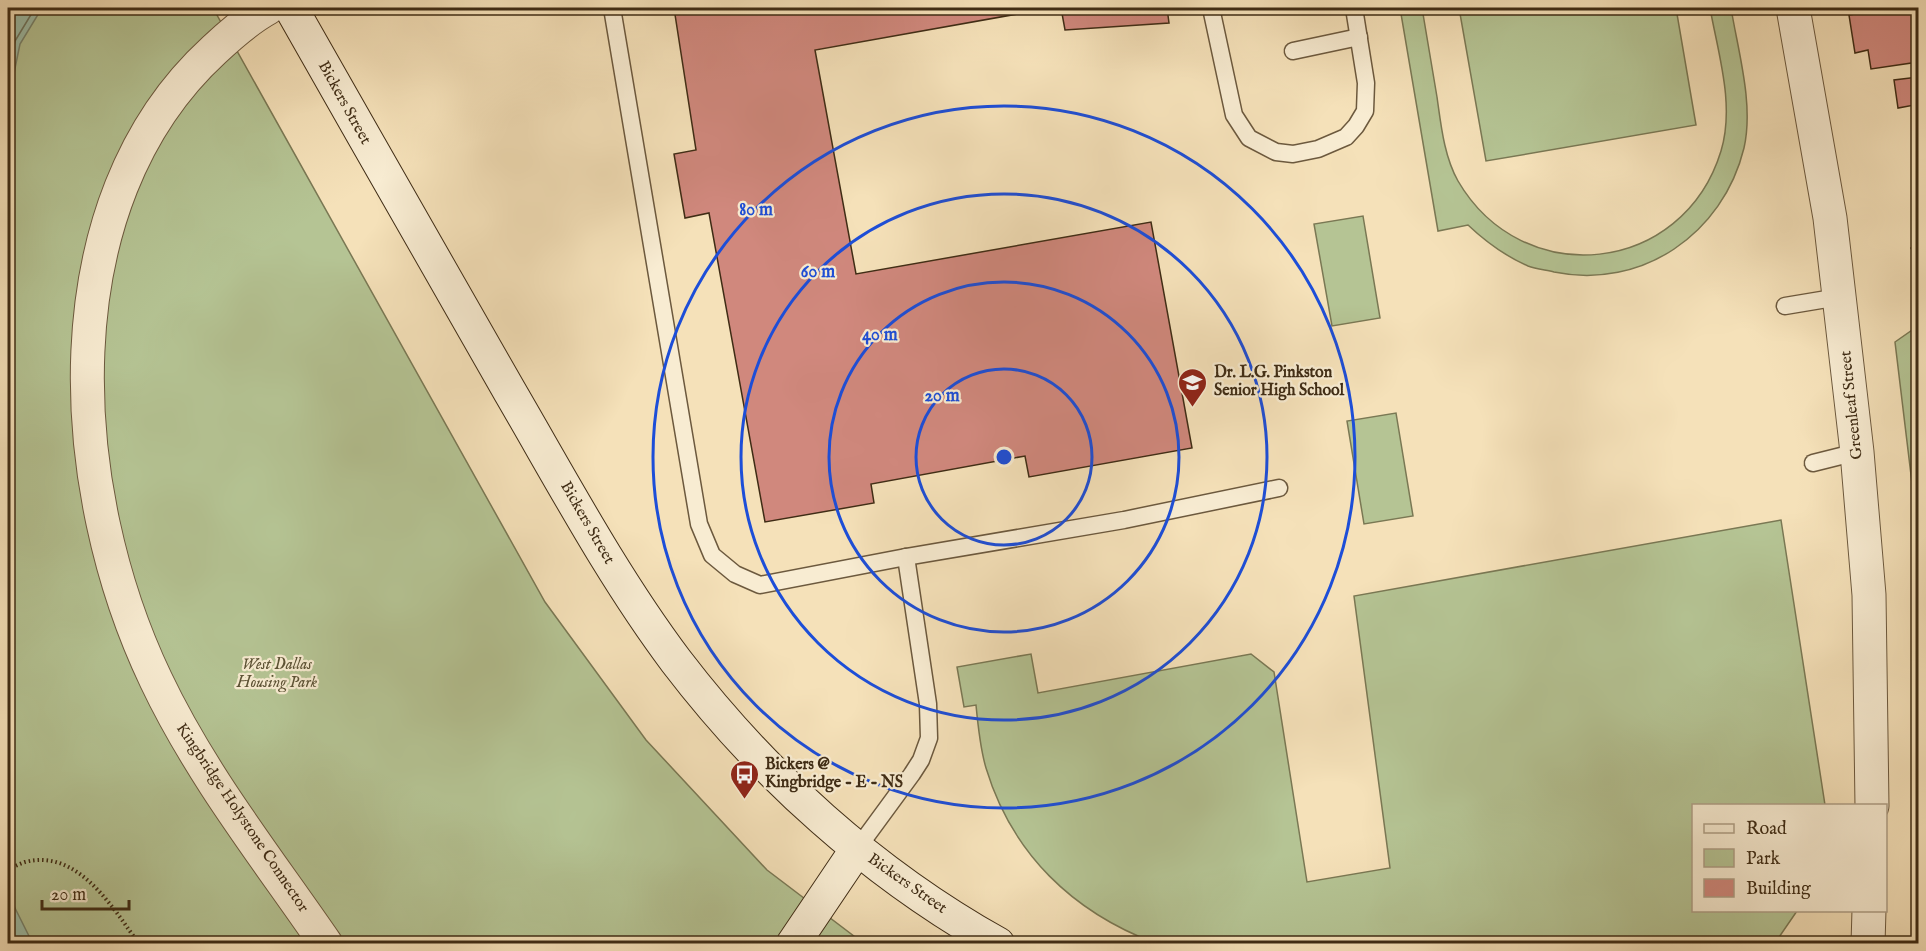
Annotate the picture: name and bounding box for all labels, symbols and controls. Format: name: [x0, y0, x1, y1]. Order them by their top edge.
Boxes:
street label: Bickers Street: [313, 58, 375, 149]
text: 80 m: [739, 199, 773, 222]
text: 60 m: [801, 261, 835, 284]
text: 40 m: [862, 324, 898, 347]
street label: Greenleaf Street: [1836, 349, 1868, 460]
place label: Dr. L.G. Pinkston Senior High School: [1214, 363, 1345, 401]
school or university icon: Dr. L.G. Pinkston Senior High School: [1177, 366, 1209, 408]
text: 20 m: [924, 385, 960, 408]
centre of rings: [994, 447, 1014, 467]
street label: Bickers Street: [555, 478, 619, 568]
park label: West Dallas Housing Park: [236, 655, 318, 693]
street label: Kingbridge Holystone Connector: [171, 720, 313, 917]
place label: Bickers @ Kingbridge - E - NS: [765, 755, 903, 793]
bus stop icon: Bickers @ Kingbridge - E - NS: [728, 758, 760, 800]
legend: [1692, 804, 1887, 912]
text: Road: [1746, 818, 1787, 841]
text: Park: [1746, 848, 1781, 871]
street label: Bickers Street: [863, 849, 951, 919]
scale bar: [42, 873, 129, 911]
text: Building: [1746, 878, 1811, 901]
text: 20 m: [51, 884, 86, 907]

